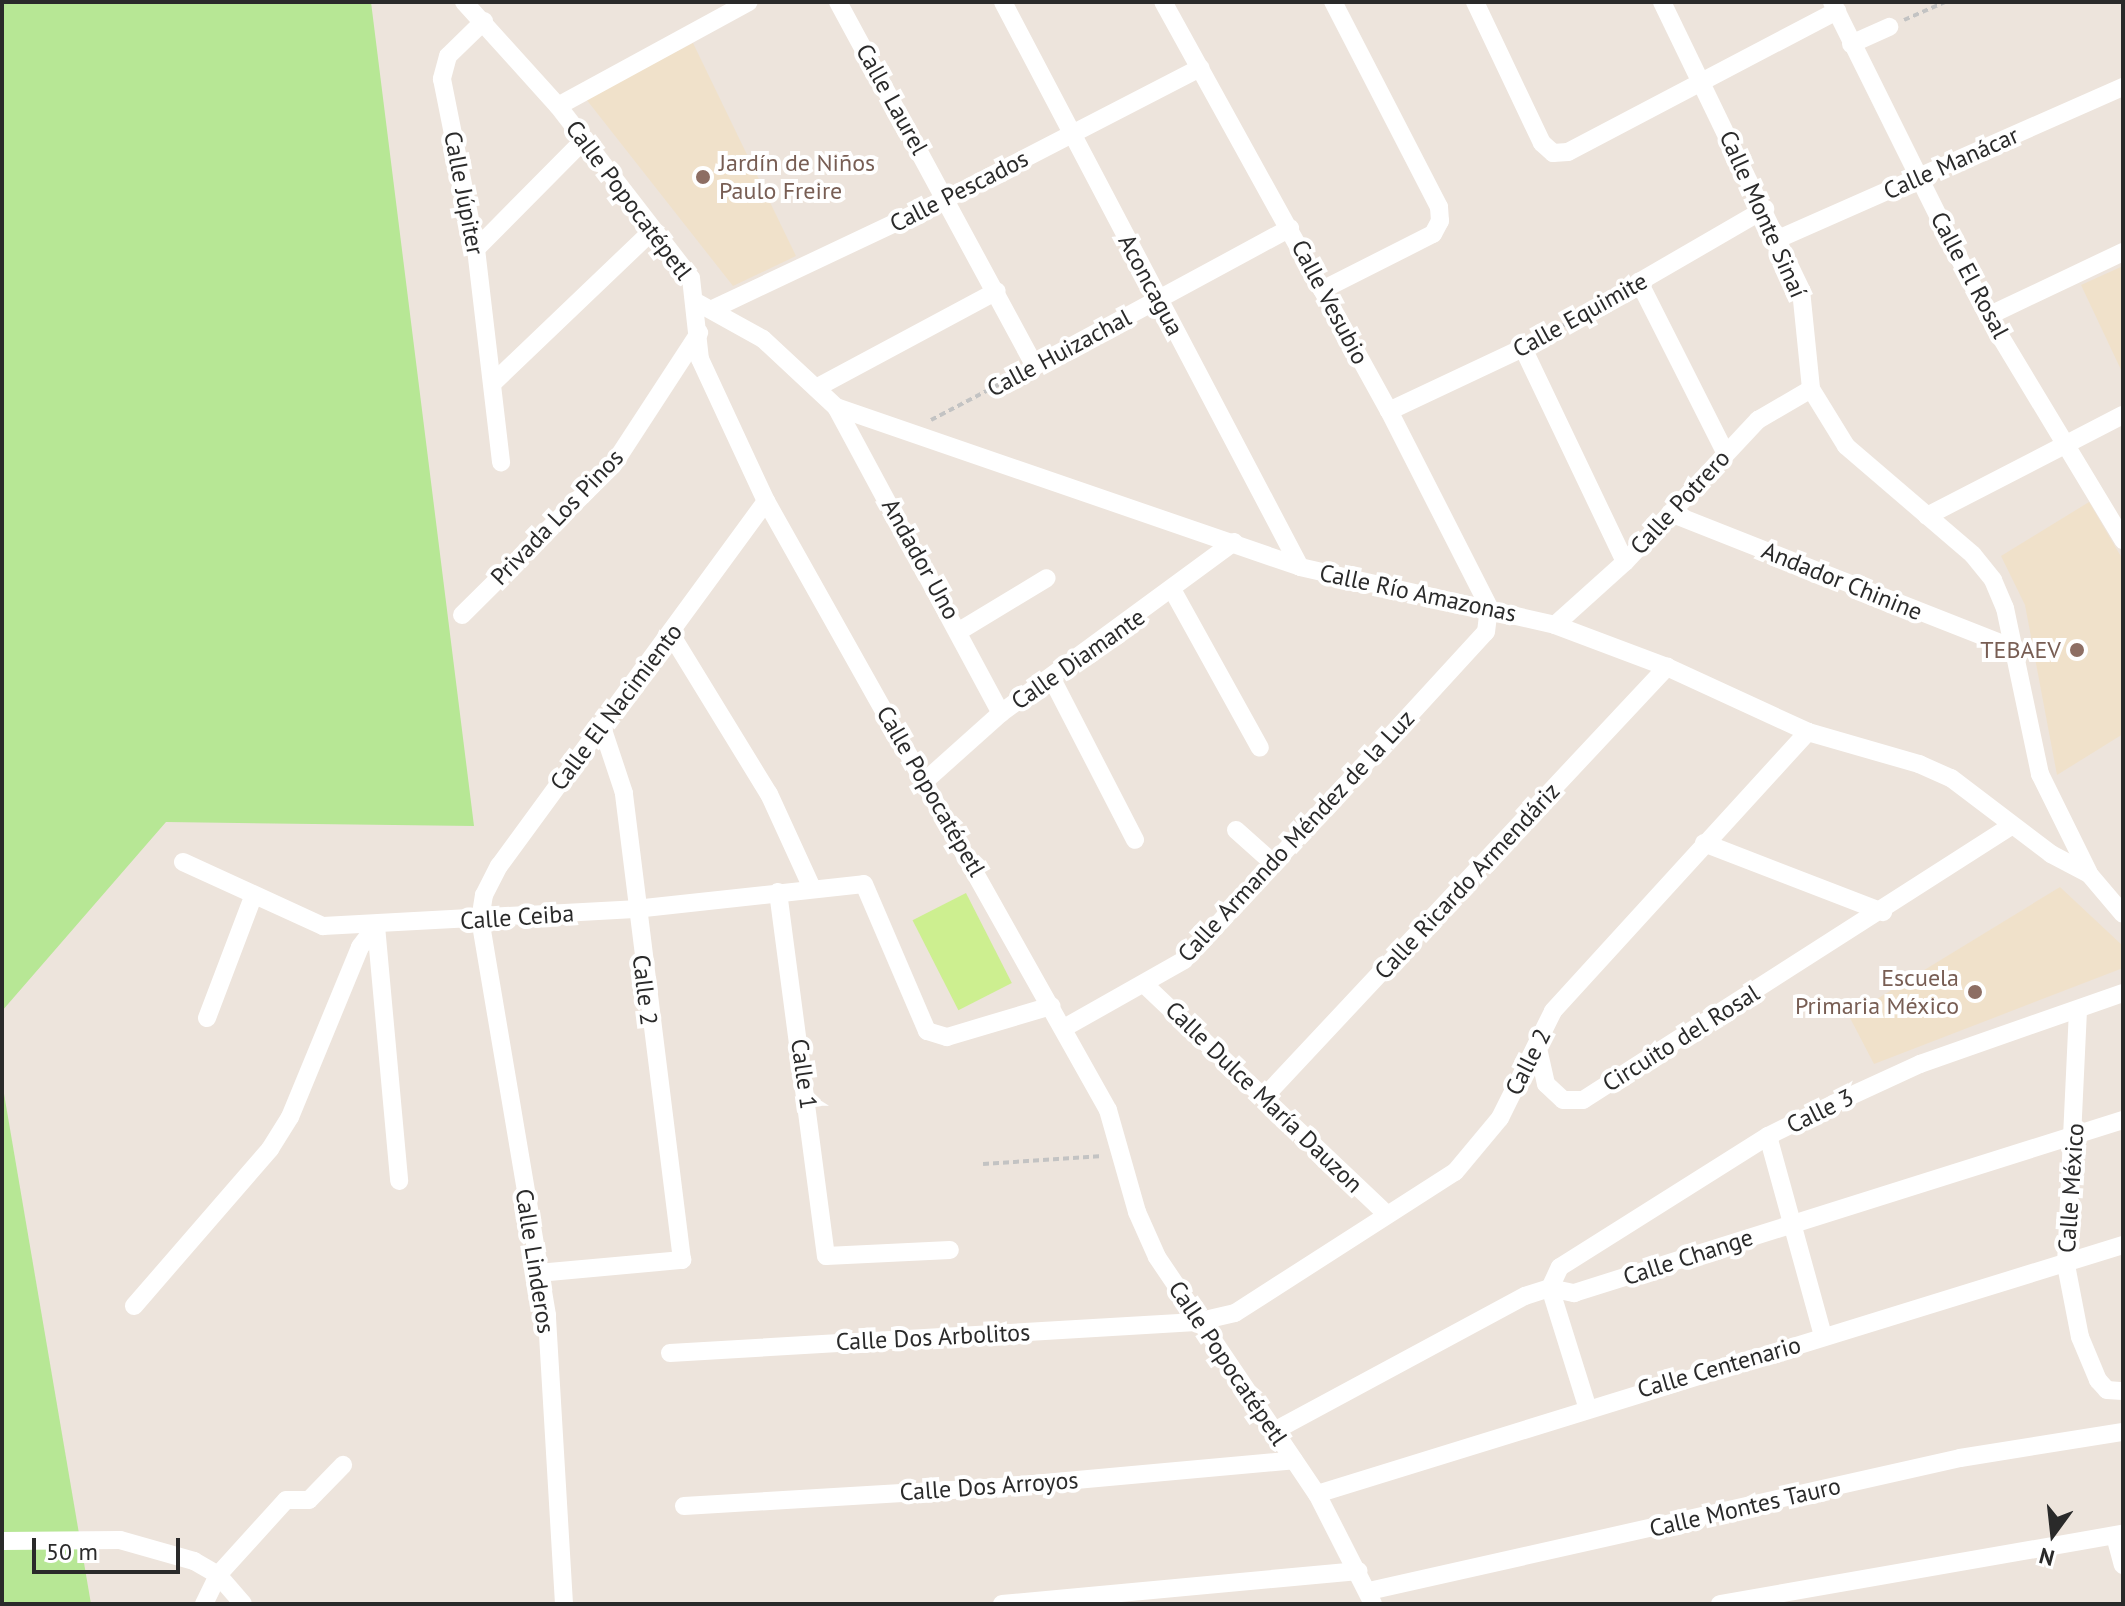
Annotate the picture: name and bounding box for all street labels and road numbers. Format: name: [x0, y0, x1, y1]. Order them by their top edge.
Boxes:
street label: Calle Laurel: [850, 39, 934, 159]
street label: Calle Popocatépetl: [560, 115, 698, 285]
street label: Calle Manácar: [1879, 120, 2023, 206]
street label: Calle Monte Sinaí: [1713, 126, 1813, 302]
street label: Calle Júpiter: [438, 129, 490, 257]
street label: Calle Pescados: [885, 144, 1033, 238]
street label: Calle El Rosal: [1925, 207, 2015, 343]
street label: Aconcagua: [1112, 229, 1190, 341]
street label: Calle Vesubio: [1285, 235, 1375, 369]
street label: Calle Equimite: [1508, 266, 1652, 364]
street label: Calle Huizachal: [982, 303, 1136, 403]
street label: Privada Los Pinos: [485, 443, 629, 591]
street label: Calle Potrero: [1624, 444, 1736, 560]
street label: Andador Uno: [876, 493, 966, 625]
street label: Andador Chinine: [1758, 536, 1926, 626]
street label: Calle Río Amazonas: [1317, 558, 1519, 628]
street label: Calle Diamante: [1006, 602, 1150, 716]
street label: Calle El Nacimiento: [544, 618, 688, 796]
street label: Calle Popocatépetl: [870, 701, 992, 881]
street label: Calle Armando Méndez de la Luz: [1171, 704, 1421, 968]
street label: Calle Ricardo Armendáriz: [1368, 777, 1566, 985]
street label: Calle Ceiba: [459, 899, 575, 935]
street label: Calle 2: [626, 953, 664, 1027]
street label: Circuito del Rosal: [1597, 978, 1765, 1098]
street label: Calle Dulce María Dauzon: [1159, 995, 1369, 1199]
street label: Calle 2: [1499, 1024, 1557, 1100]
street label: Calle 1: [785, 1037, 823, 1111]
street label: Calle 3: [1782, 1083, 1858, 1139]
street label: Calle México: [2052, 1122, 2090, 1254]
street label: Calle Linderos: [509, 1187, 561, 1335]
street label: Calle Change: [1619, 1222, 1757, 1292]
street label: Calle Popocatépetl: [1162, 1275, 1294, 1451]
street label: Calle Dos Arbolitos: [835, 1318, 1031, 1356]
street label: Calle Centenario: [1634, 1330, 1804, 1404]
street label: Calle Dos Arroyos: [898, 1465, 1080, 1507]
street label: Calle Montes Tauro: [1646, 1471, 1844, 1543]

